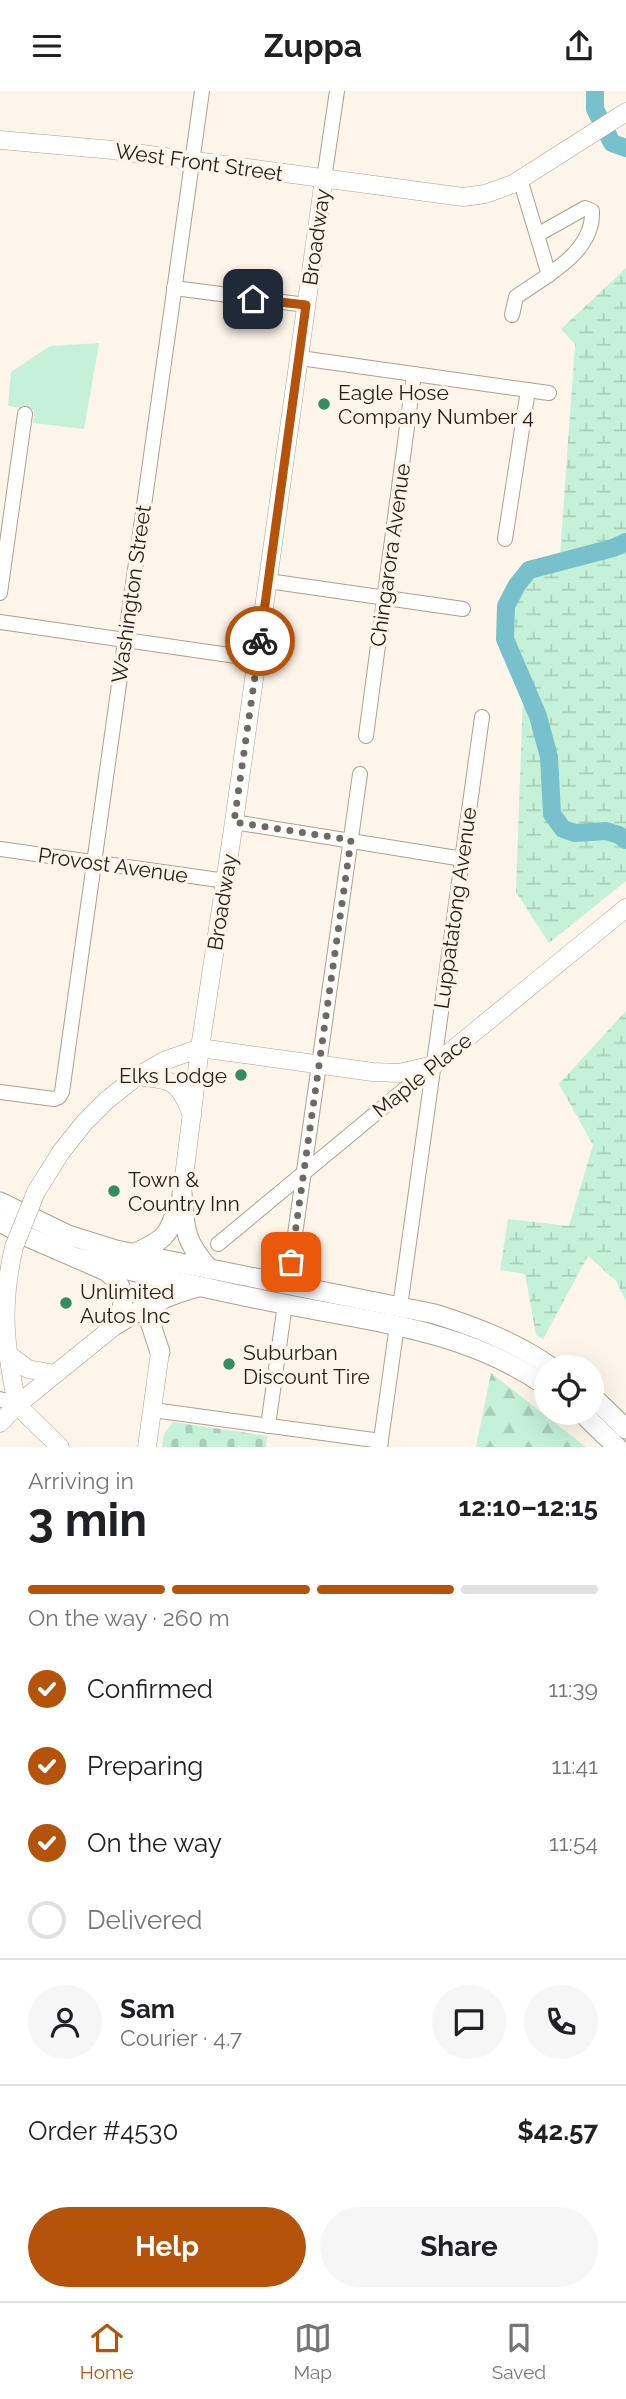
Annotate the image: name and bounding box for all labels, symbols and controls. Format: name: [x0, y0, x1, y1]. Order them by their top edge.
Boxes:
icon: menu: [28, 27, 66, 65]
text: Zuppa: [264, 27, 362, 64]
icon: share: [560, 27, 598, 65]
street label: West Front Street: [113, 138, 285, 186]
street label: Broadway: [297, 187, 335, 287]
pin: [223, 269, 283, 329]
icon: home: [234, 280, 272, 318]
place label: Eagle Hose Company Number 4: [338, 380, 534, 429]
marker: Eagle Hose Company Number 4: [316, 396, 332, 412]
street label: Chingarora Avenue: [365, 462, 415, 648]
street label: Washington Street: [106, 503, 156, 685]
courier: [225, 606, 295, 676]
icon: bike: [241, 622, 279, 660]
street label: Luppatatong Avenue: [428, 806, 482, 1010]
street label: Provost Avenue: [36, 842, 190, 888]
street label: Broadway: [202, 852, 242, 952]
street label: Maple Place: [367, 1028, 477, 1122]
place label: Elks Lodge: [119, 1063, 227, 1088]
marker: Elks Lodge: [233, 1067, 249, 1083]
place label: Town & Country Inn: [128, 1167, 240, 1216]
marker: Town & Country Inn: [106, 1183, 122, 1199]
pin: [261, 1232, 321, 1292]
icon: bag: [272, 1243, 310, 1281]
place label: Unlimited Autos Inc: [80, 1279, 174, 1328]
marker: Unlimited Autos Inc: [58, 1295, 74, 1311]
place label: Suburban Discount Tire: [243, 1340, 370, 1389]
map controls: [534, 1355, 604, 1425]
button: locate: [534, 1355, 604, 1425]
marker: Suburban Discount Tire: [221, 1356, 237, 1372]
text: Arriving in: [28, 1467, 134, 1494]
text: 12:10–12:15: [458, 1492, 598, 1522]
text: 3 min: [28, 1493, 147, 1547]
text: On the way · 260 m: [28, 1604, 230, 1631]
icon: check: [28, 1670, 66, 1708]
text: Confirmed: [87, 1674, 213, 1704]
text: 11:39: [548, 1675, 598, 1702]
icon: check: [28, 1747, 66, 1785]
text: Preparing: [87, 1751, 203, 1781]
text: 11:41: [552, 1752, 598, 1779]
icon: check: [28, 1824, 66, 1862]
text: On the way: [87, 1828, 222, 1858]
text: 11:54: [549, 1829, 598, 1856]
text: Delivered: [87, 1905, 202, 1935]
button: person: [28, 1985, 102, 2059]
button: chat: [432, 1985, 506, 2059]
button: phone: [524, 1985, 598, 2059]
text: Sam: [120, 1994, 175, 2024]
text: Courier · 4.7: [120, 2024, 242, 2051]
text: Order #4530: [28, 2116, 178, 2146]
text: $42.57: [517, 2116, 598, 2146]
button: Help: [28, 2207, 306, 2287]
button: Share: [320, 2207, 598, 2287]
tab: Home: [80, 2319, 134, 2383]
tab: Map: [293, 2319, 332, 2383]
tab: Saved: [492, 2319, 546, 2383]

